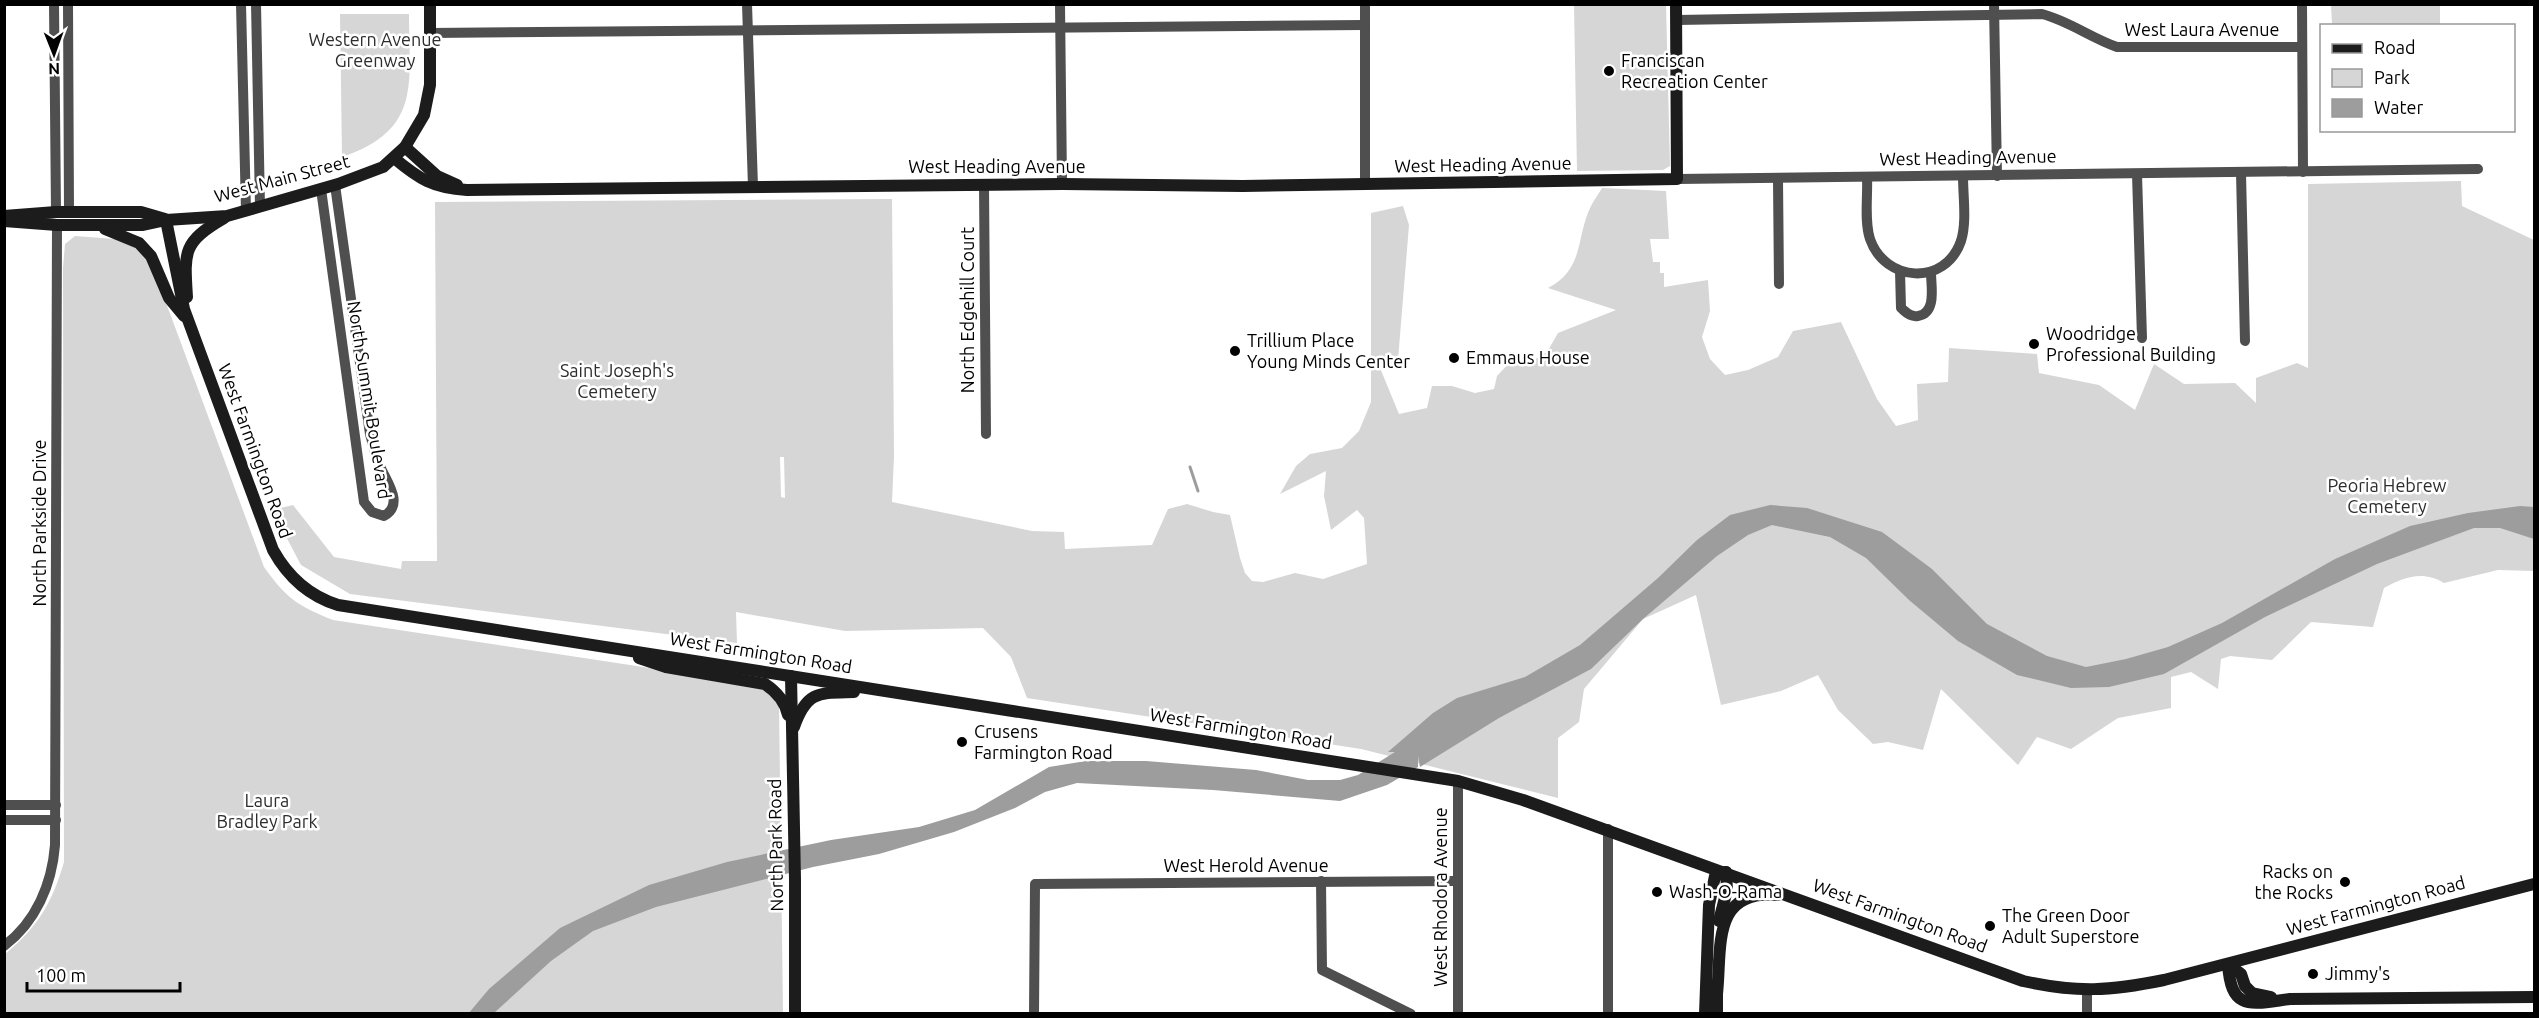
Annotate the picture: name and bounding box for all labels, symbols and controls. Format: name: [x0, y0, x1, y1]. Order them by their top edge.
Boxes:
street label: West Laura Avenue: [2125, 19, 2279, 39]
north arrow: [24, 24, 84, 84]
legend: [2320, 24, 2515, 132]
park label: Western Avenue Greenway: [309, 29, 441, 70]
text: Road: [2374, 37, 2416, 57]
place label: Franciscan Recreation Center: [1621, 50, 1768, 91]
text: N: [48, 60, 60, 78]
marker: Franciscan Recreation Center: [1602, 64, 1616, 78]
text: Park: [2374, 67, 2410, 87]
text: Water: [2374, 97, 2424, 117]
street label: West Heading Avenue: [1879, 145, 2057, 169]
street label: West Main Street: [212, 150, 352, 206]
street label: West Heading Avenue: [1394, 152, 1572, 176]
street label: West Heading Avenue: [908, 156, 1086, 176]
street label: North Edgehill Court: [957, 227, 977, 393]
street label: North Summit Boulevard: [344, 299, 396, 500]
place label: Woodridge Professional Building: [2046, 323, 2216, 364]
place label: Trillium Place Young Minds Center: [1247, 330, 1410, 371]
marker: Woodridge Professional Building: [2027, 337, 2041, 351]
marker: Trillium Place Young Minds Center: [1228, 344, 1242, 358]
place label: Emmaus House: [1466, 347, 1590, 367]
marker: Emmaus House: [1447, 351, 1461, 365]
park label: Saint Joseph's Cemetery: [560, 360, 674, 401]
street label: West Farmington Road: [215, 361, 297, 541]
street label: North Parkside Drive: [29, 440, 49, 606]
park label: Peoria Hebrew Cemetery: [2327, 475, 2447, 516]
street label: West Farmington Road: [669, 628, 854, 676]
street label: West Farmington Road: [1149, 704, 1334, 752]
place label: Crusens Farmington Road: [974, 721, 1113, 762]
marker: Crusens Farmington Road: [955, 735, 969, 749]
street label: North Park Road: [764, 778, 786, 912]
park label: Laura Bradley Park: [216, 790, 318, 831]
street label: West Rhodora Avenue: [1430, 807, 1450, 987]
street label: West Herold Avenue: [1163, 855, 1329, 875]
place label: Racks on the Rocks: [2255, 861, 2333, 902]
street label: West Farmington Road: [2284, 872, 2467, 939]
street label: West Farmington Road: [1810, 874, 1990, 956]
marker: Racks on the Rocks: [2338, 875, 2352, 889]
place label: Wash-O-Rama: [1669, 881, 1782, 901]
marker: Wash-O-Rama: [1650, 885, 1664, 899]
place label: The Green Door Adult Superstore: [2002, 905, 2140, 946]
marker: The Green Door Adult Superstore: [1983, 919, 1997, 933]
scale bar: [27, 955, 180, 993]
place label: Jimmy's: [2325, 963, 2390, 983]
text: 100 m: [36, 965, 86, 985]
marker: Jimmy's: [2306, 967, 2320, 981]

